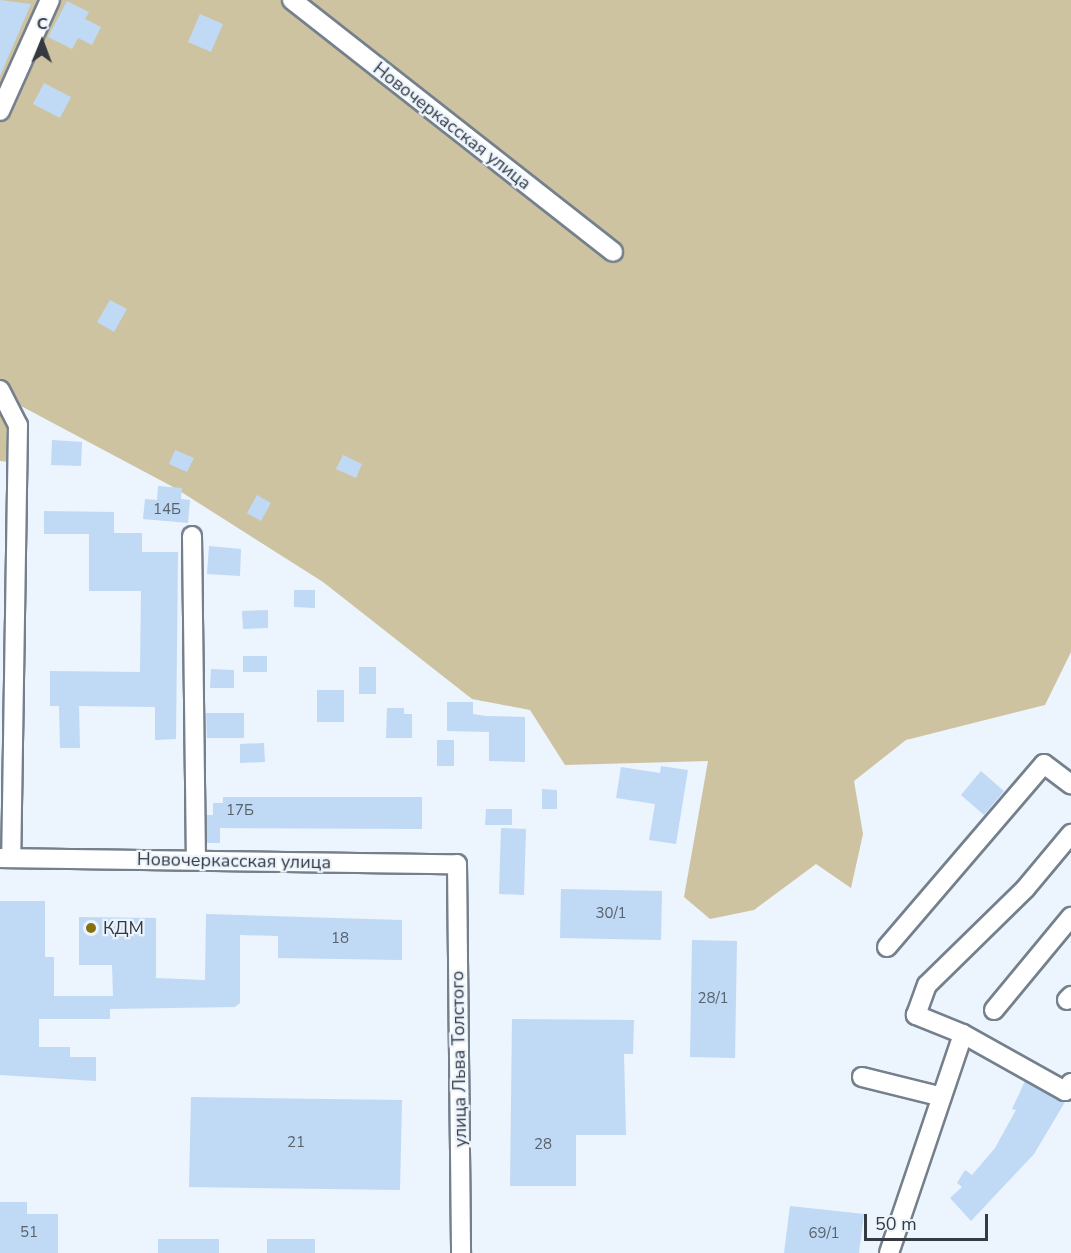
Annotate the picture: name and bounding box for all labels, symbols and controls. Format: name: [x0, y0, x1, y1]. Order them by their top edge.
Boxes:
north arrow: [12, 12, 72, 72]
text: С: [37, 13, 48, 35]
street label: Новочеркасская улица: [369, 58, 535, 194]
house number: 14Б: [153, 501, 181, 519]
house number: 17Б: [226, 802, 254, 820]
street label: Новочеркасская улица: [137, 849, 331, 873]
house number: 30/1: [595, 905, 627, 923]
place label: КДМ: [103, 917, 144, 939]
marker: КДМ: [84, 921, 98, 935]
house number: 18: [331, 930, 349, 948]
street label: улица Льва Толстого: [447, 971, 471, 1147]
house number: 28/1: [697, 990, 729, 1008]
house number: 21: [287, 1134, 305, 1152]
house number: 28: [534, 1136, 552, 1154]
scale bar: [867, 1202, 992, 1240]
text: 50 m: [875, 1212, 917, 1236]
house number: 51: [20, 1224, 38, 1242]
house number: 69/1: [808, 1225, 840, 1243]

